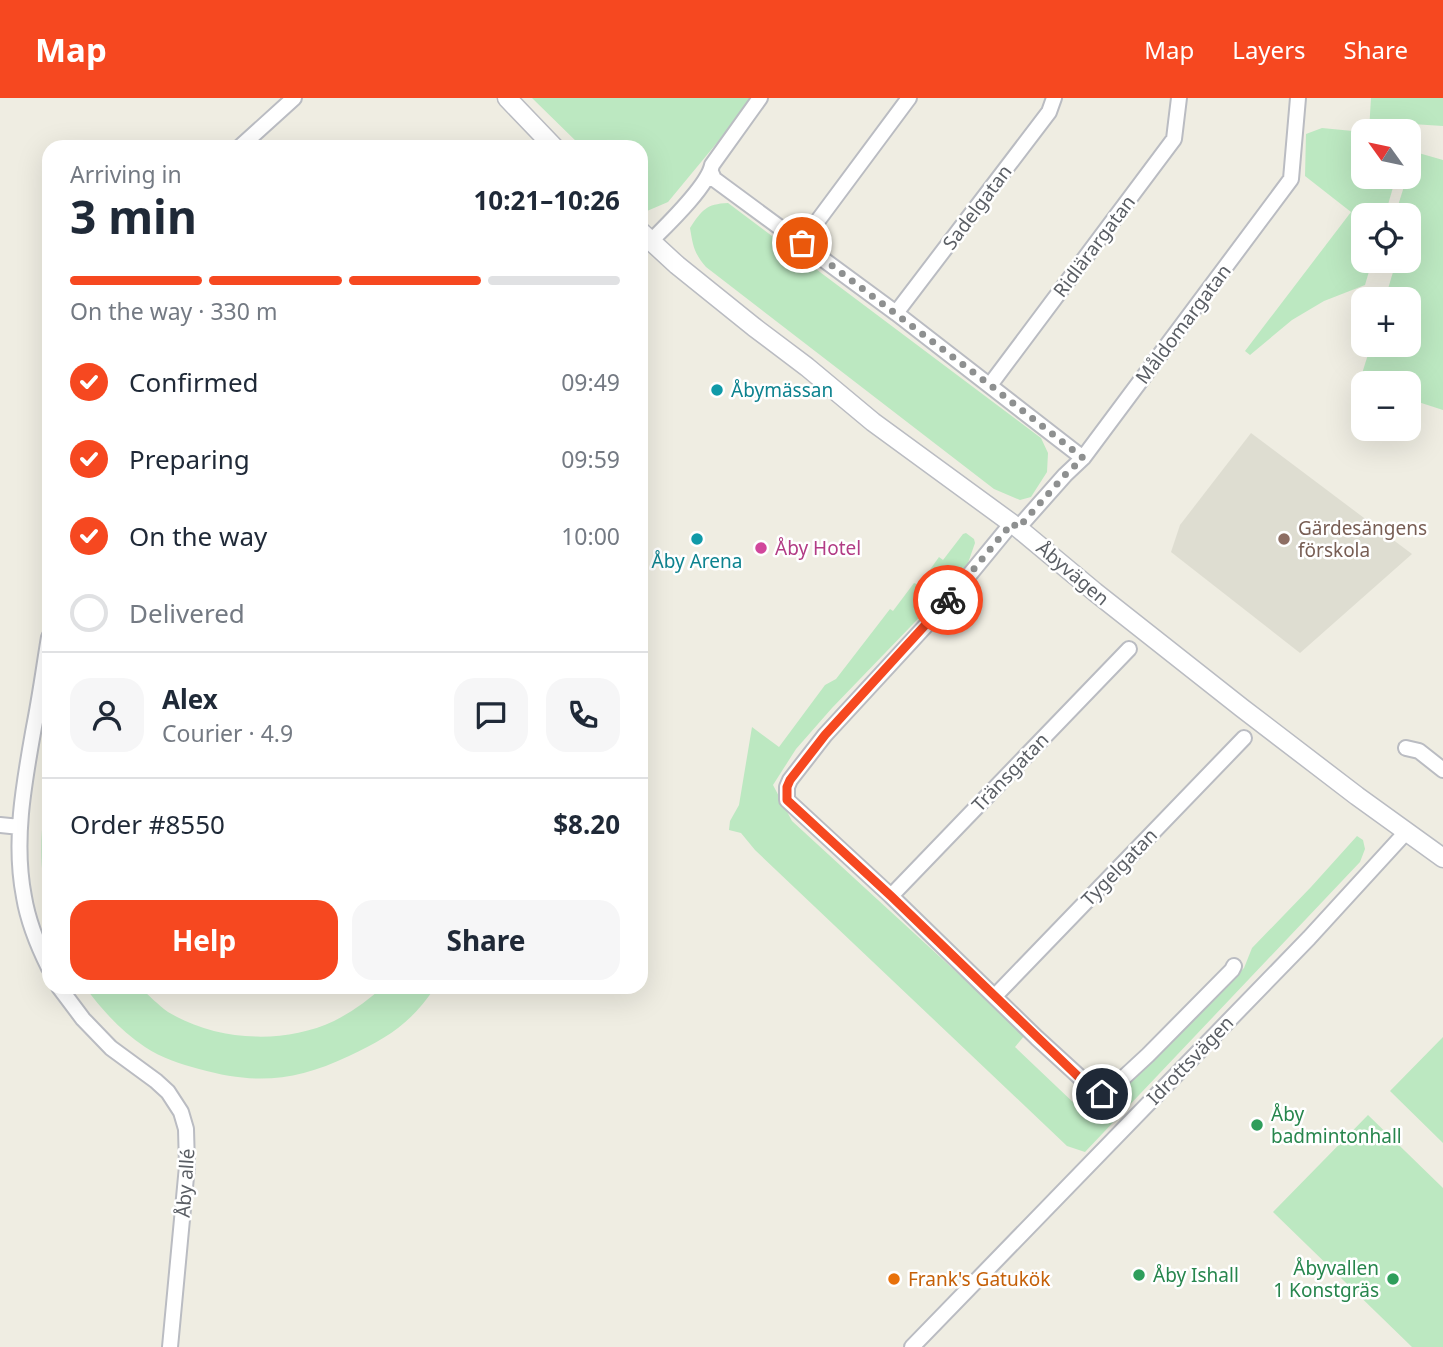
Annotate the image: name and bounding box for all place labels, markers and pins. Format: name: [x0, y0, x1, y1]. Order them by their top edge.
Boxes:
pin: [772, 213, 832, 273]
place label: Åbymässan: [731, 377, 833, 403]
marker: Åbymässan: [709, 382, 725, 398]
place label: Gärdesängens förskola: [1298, 515, 1427, 563]
marker: Åby Arena: [689, 531, 705, 547]
marker: Gärdesängens förskola: [1276, 531, 1292, 547]
place label: Åby Hotel: [775, 535, 861, 561]
marker: Åby Hotel: [753, 540, 769, 556]
place label: Åby Arena: [652, 548, 742, 574]
pin: [1072, 1064, 1132, 1124]
place label: Åby badmintonhall: [1271, 1101, 1402, 1149]
marker: Åby badmintonhall: [1249, 1117, 1265, 1133]
place label: Åbyvallen 1 Konstgräs: [1273, 1255, 1379, 1303]
place label: Åby Ishall: [1153, 1262, 1239, 1288]
place label: Frank's Gatukök: [908, 1266, 1051, 1292]
marker: Åby Ishall: [1131, 1267, 1147, 1283]
marker: Frank's Gatukök: [886, 1271, 902, 1287]
marker: Åbyvallen 1 Konstgräs: [1385, 1271, 1401, 1287]

